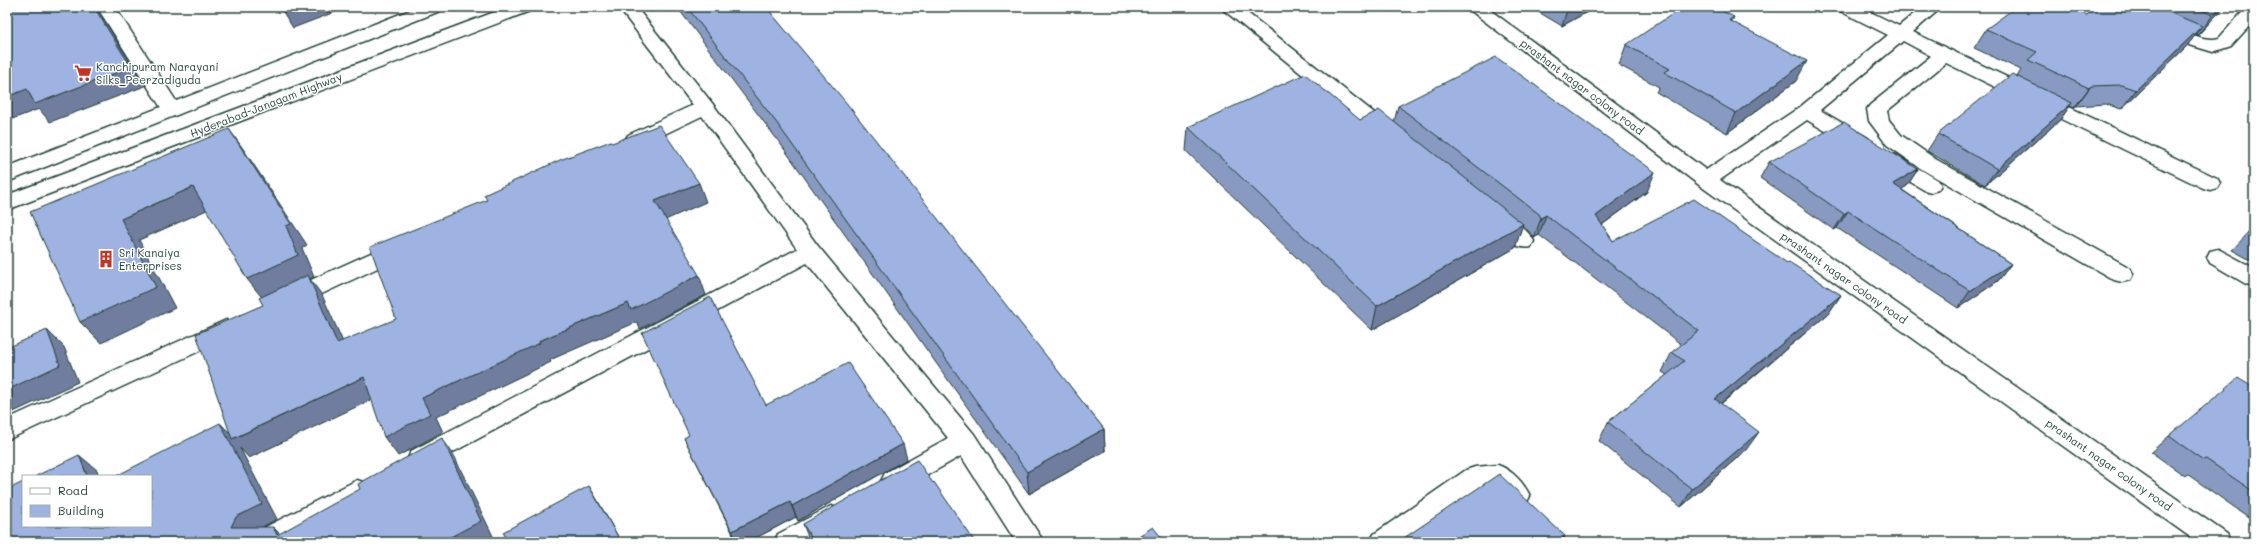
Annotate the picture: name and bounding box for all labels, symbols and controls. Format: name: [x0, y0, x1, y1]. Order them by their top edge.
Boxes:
street label: prashant nagar colony road: [1518, 35, 1647, 138]
place label: Kanchipuram Narayani Silks_Peerzadiguda: [96, 59, 219, 87]
supermarket icon: Kanchipuram Narayani Silks_Peerzadiguda: [73, 63, 93, 83]
street label: Hyderabad-Janagam Highway: [188, 69, 344, 140]
street label: prashant nagar colony road: [1778, 228, 1910, 327]
place label: Sri Kanaiya Enterprises: [119, 245, 182, 273]
building icon: Sri Kanaiya Enterprises: [96, 249, 116, 269]
street label: prashant nagar colony road: [2043, 415, 2175, 514]
legend: [22, 475, 152, 527]
text: Road: [58, 482, 88, 498]
text: Building: [58, 502, 104, 518]

